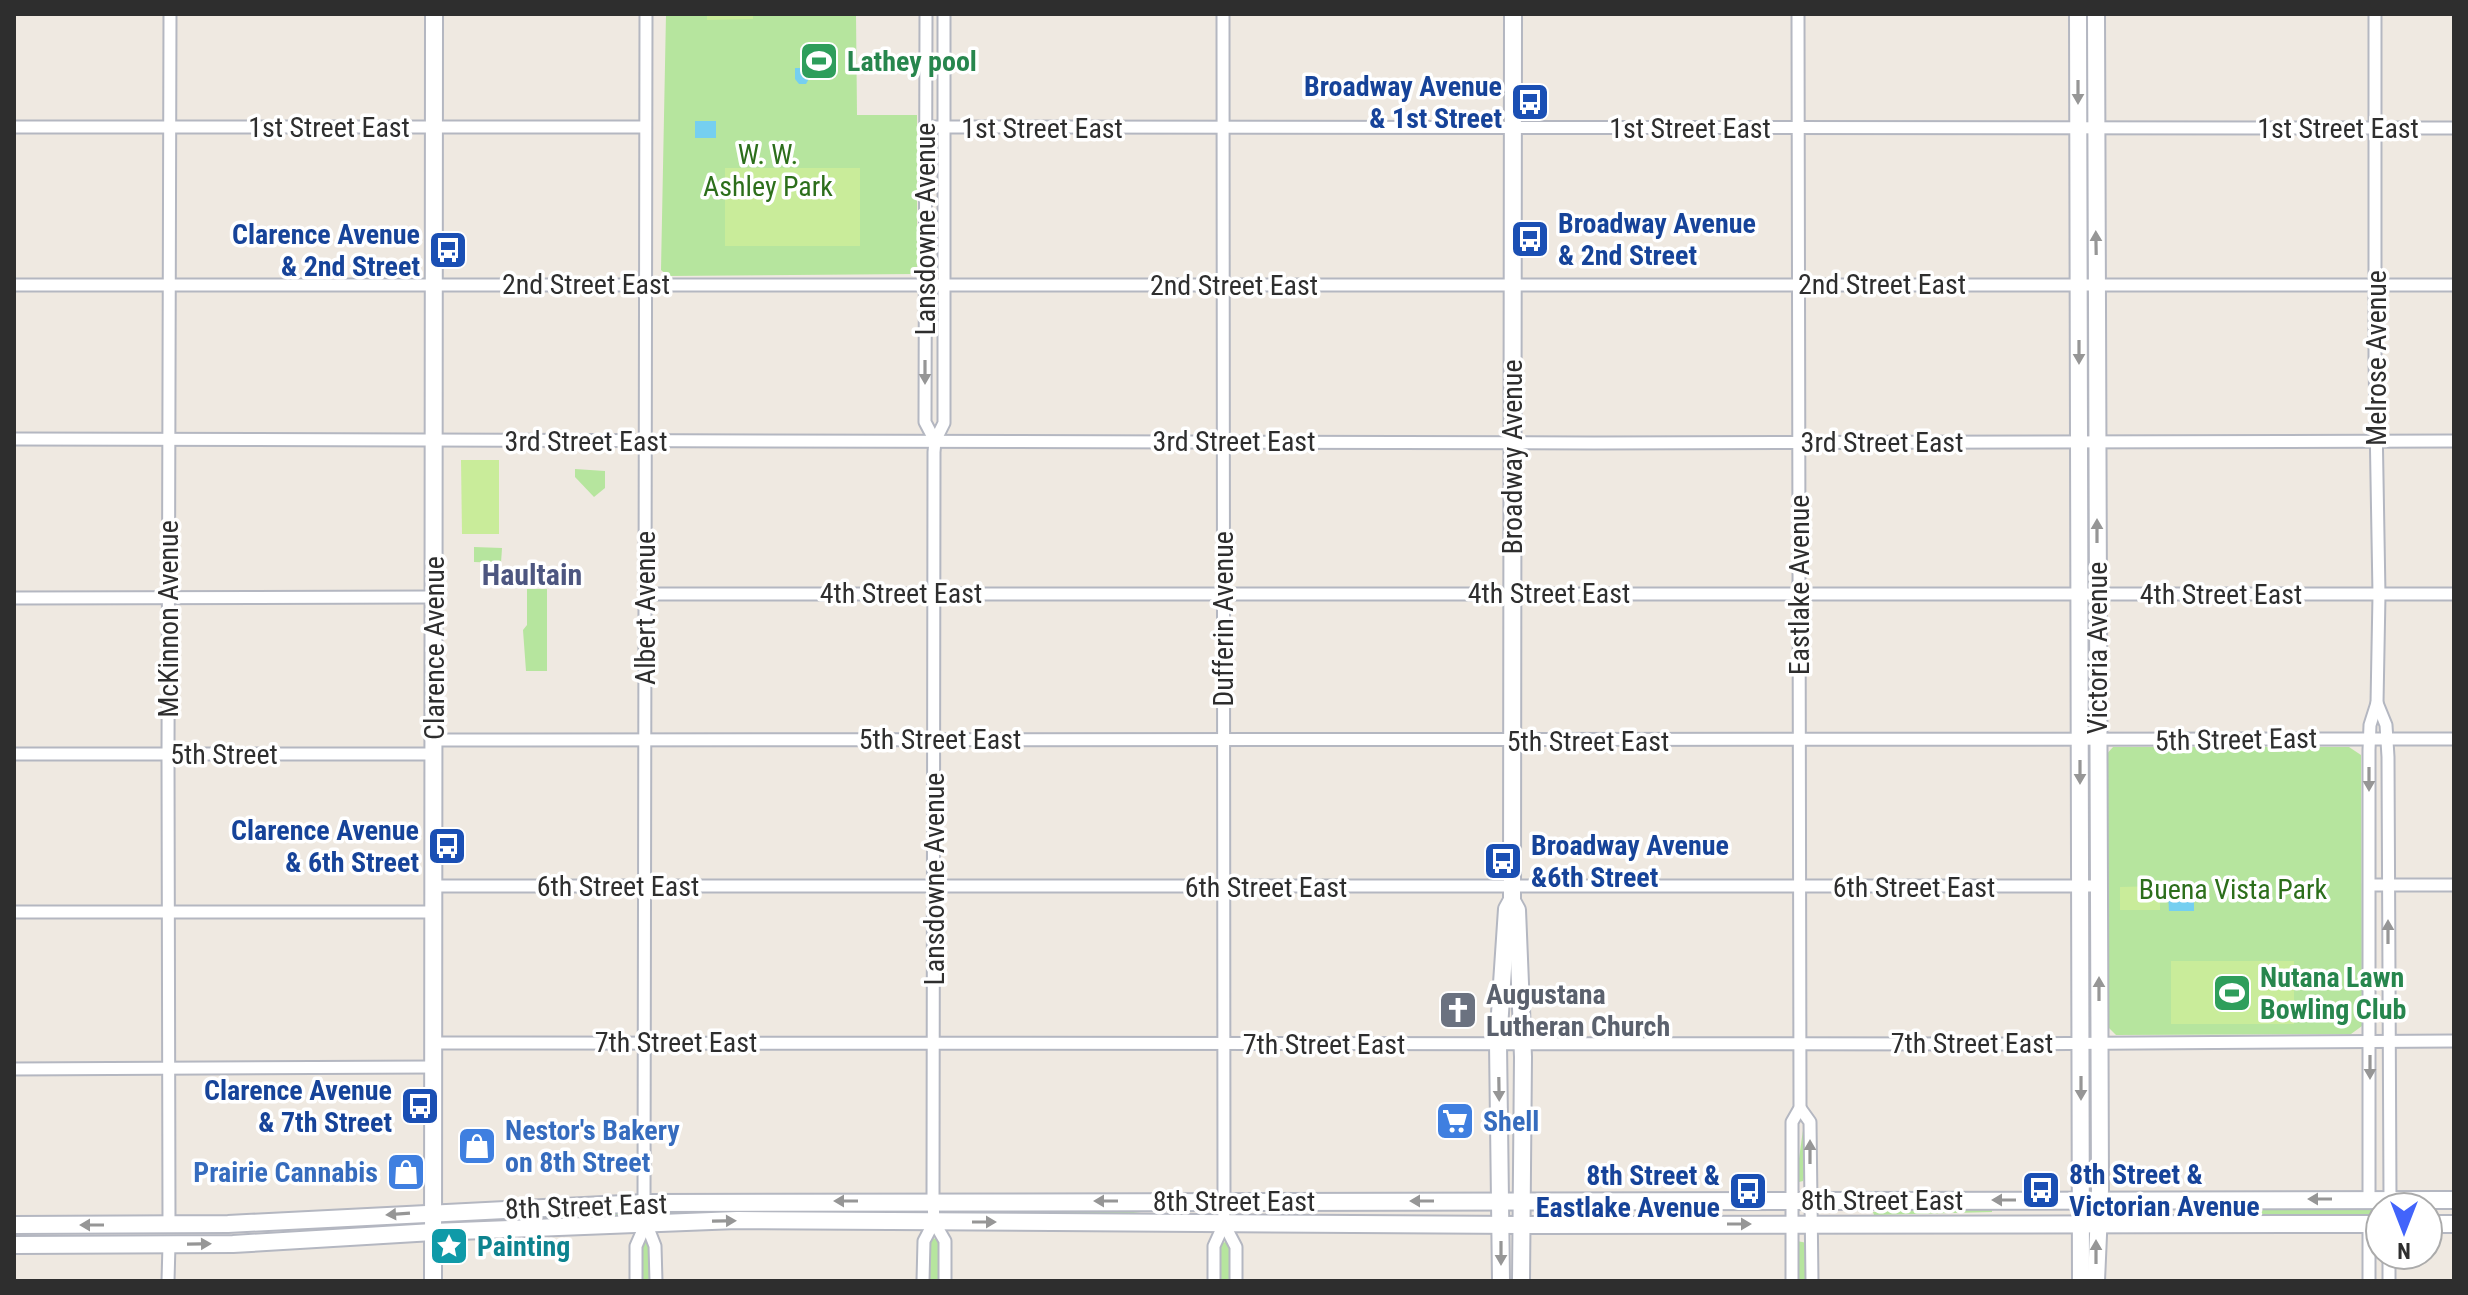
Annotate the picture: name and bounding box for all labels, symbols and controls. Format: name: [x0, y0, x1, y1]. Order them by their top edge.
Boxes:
sports icon: Lathey pool: [798, 40, 840, 82]
place label: Lathey pool: [847, 45, 977, 78]
place label: Broadway Avenue & 1st Street: [1304, 70, 1502, 135]
one-way arrow: [2071, 80, 2084, 105]
bus stop icon: Broadway Avenue & 1st Street: [1509, 81, 1551, 123]
street label: 1st Street East: [248, 111, 410, 144]
street label: 1st Street East: [961, 112, 1123, 145]
street label: 1st Street East: [1609, 112, 1771, 145]
street label: 1st Street East: [2257, 112, 2419, 145]
street label: Lansdowne Avenue: [909, 123, 942, 335]
park label: W. W. Ashley Park: [703, 138, 833, 203]
place label: Broadway Avenue & 2nd Street: [1558, 207, 1756, 272]
place label: Clarence Avenue & 2nd Street: [232, 218, 420, 283]
bus stop icon: Broadway Avenue & 2nd Street: [1509, 218, 1551, 260]
bus stop icon: Clarence Avenue & 2nd Street: [427, 229, 469, 271]
one-way arrow: [2090, 230, 2103, 255]
street label: 2nd Street East: [502, 268, 670, 301]
street label: 2nd Street East: [1798, 268, 1966, 301]
street label: 2nd Street East: [1150, 269, 1318, 302]
street label: Melrose Avenue: [2360, 270, 2393, 446]
one-way arrow: [2073, 340, 2085, 365]
street label: Broadway Avenue: [1496, 359, 1529, 555]
one-way arrow: [919, 360, 931, 385]
street label: 3rd Street East: [505, 425, 667, 458]
street label: 3rd Street East: [1153, 425, 1315, 458]
street label: 3rd Street East: [1801, 426, 1963, 459]
street label: Eastlake Avenue: [1783, 495, 1816, 675]
one-way arrow: [2091, 518, 2103, 543]
street label: McKinnon Avenue: [152, 520, 185, 718]
street label: Albert Avenue: [629, 531, 662, 685]
street label: Dufferin Avenue: [1207, 531, 1240, 707]
street label: Clarence Avenue: [418, 556, 451, 740]
district label: Haultain: [482, 557, 582, 592]
street label: Victoria Avenue: [2081, 562, 2114, 734]
street label: 4th Street East: [820, 577, 982, 610]
street label: 4th Street East: [1468, 577, 1630, 610]
street label: 4th Street East: [2140, 578, 2302, 611]
street label: 5th Street East: [2154, 722, 2318, 757]
street label: 5th Street East: [859, 723, 1021, 756]
street label: 5th Street East: [1507, 725, 1669, 758]
street label: 5th Street: [170, 738, 278, 771]
one-way arrow: [2074, 760, 2086, 785]
one-way arrow: [2363, 767, 2375, 792]
street label: Lansdowne Avenue: [918, 773, 951, 985]
place label: Clarence Avenue & 6th Street: [231, 814, 419, 879]
bus stop icon: Clarence Avenue & 6th Street: [426, 825, 468, 867]
place label: Broadway Avenue &6th Street: [1531, 829, 1729, 894]
bus stop icon: Broadway Avenue &6th Street: [1482, 840, 1524, 882]
street label: 6th Street East: [537, 870, 699, 903]
street label: 6th Street East: [1185, 871, 1347, 904]
street label: 6th Street East: [1833, 871, 1995, 904]
park label: Buena Vista Park: [2139, 873, 2328, 906]
one-way arrow: [2382, 919, 2394, 944]
place label: Nutana Lawn Bowling Club: [2260, 961, 2406, 1026]
sports icon: Nutana Lawn Bowling Club: [2211, 972, 2253, 1014]
one-way arrow: [2093, 976, 2105, 1001]
place label: Augustana Lutheran Church: [1486, 978, 1670, 1043]
church icon: Augustana Lutheran Church: [1437, 989, 1479, 1031]
street label: 7th Street East: [595, 1026, 757, 1059]
street label: 7th Street East: [1891, 1027, 2053, 1060]
street label: 7th Street East: [1243, 1028, 1405, 1061]
one-way arrow: [2364, 1055, 2376, 1080]
place label: Clarence Avenue & 7th Street: [204, 1074, 392, 1139]
one-way arrow: [2075, 1076, 2087, 1101]
one-way arrow: [1493, 1077, 1505, 1102]
bus stop icon: Clarence Avenue & 7th Street: [399, 1085, 441, 1127]
supermarket icon: Shell: [1434, 1100, 1476, 1142]
place label: Shell: [1483, 1105, 1539, 1138]
place label: Nestor's Bakery on 8th Street: [505, 1114, 680, 1179]
shop icon: Nestor's Bakery on 8th Street: [456, 1125, 498, 1167]
one-way arrow: [1804, 1139, 1816, 1164]
shop icon: Prairie Cannabis: [385, 1151, 427, 1193]
place label: Prairie Cannabis: [193, 1156, 378, 1189]
place label: 8th Street & Victorian Avenue: [2069, 1158, 2260, 1223]
place label: 8th Street & Eastlake Avenue: [1536, 1159, 1720, 1224]
bus stop icon: 8th Street & Victorian Avenue: [2020, 1169, 2062, 1211]
bus stop icon: 8th Street & Eastlake Avenue: [1727, 1170, 1769, 1212]
street label: 8th Street East: [1801, 1184, 1963, 1217]
street label: 8th Street East: [1153, 1185, 1315, 1218]
street label: 8th Street East: [504, 1187, 668, 1226]
north arrow: [2364, 1191, 2444, 1271]
one-way arrow: [2307, 1193, 2332, 1206]
one-way arrow: [1991, 1194, 2016, 1206]
one-way arrow: [833, 1195, 858, 1208]
one-way arrow: [1093, 1195, 1118, 1207]
one-way arrow: [1409, 1195, 1434, 1207]
one-way arrow: [385, 1208, 410, 1221]
one-way arrow: [712, 1214, 737, 1227]
one-way arrow: [972, 1216, 997, 1228]
one-way arrow: [1727, 1218, 1752, 1230]
one-way arrow: [79, 1219, 104, 1231]
place icon: Painting: [428, 1225, 470, 1267]
place label: Painting: [477, 1230, 570, 1263]
one-way arrow: [187, 1238, 212, 1250]
text: N: [2397, 1238, 2411, 1263]
one-way arrow: [2090, 1239, 2102, 1264]
one-way arrow: [1495, 1241, 1507, 1266]

